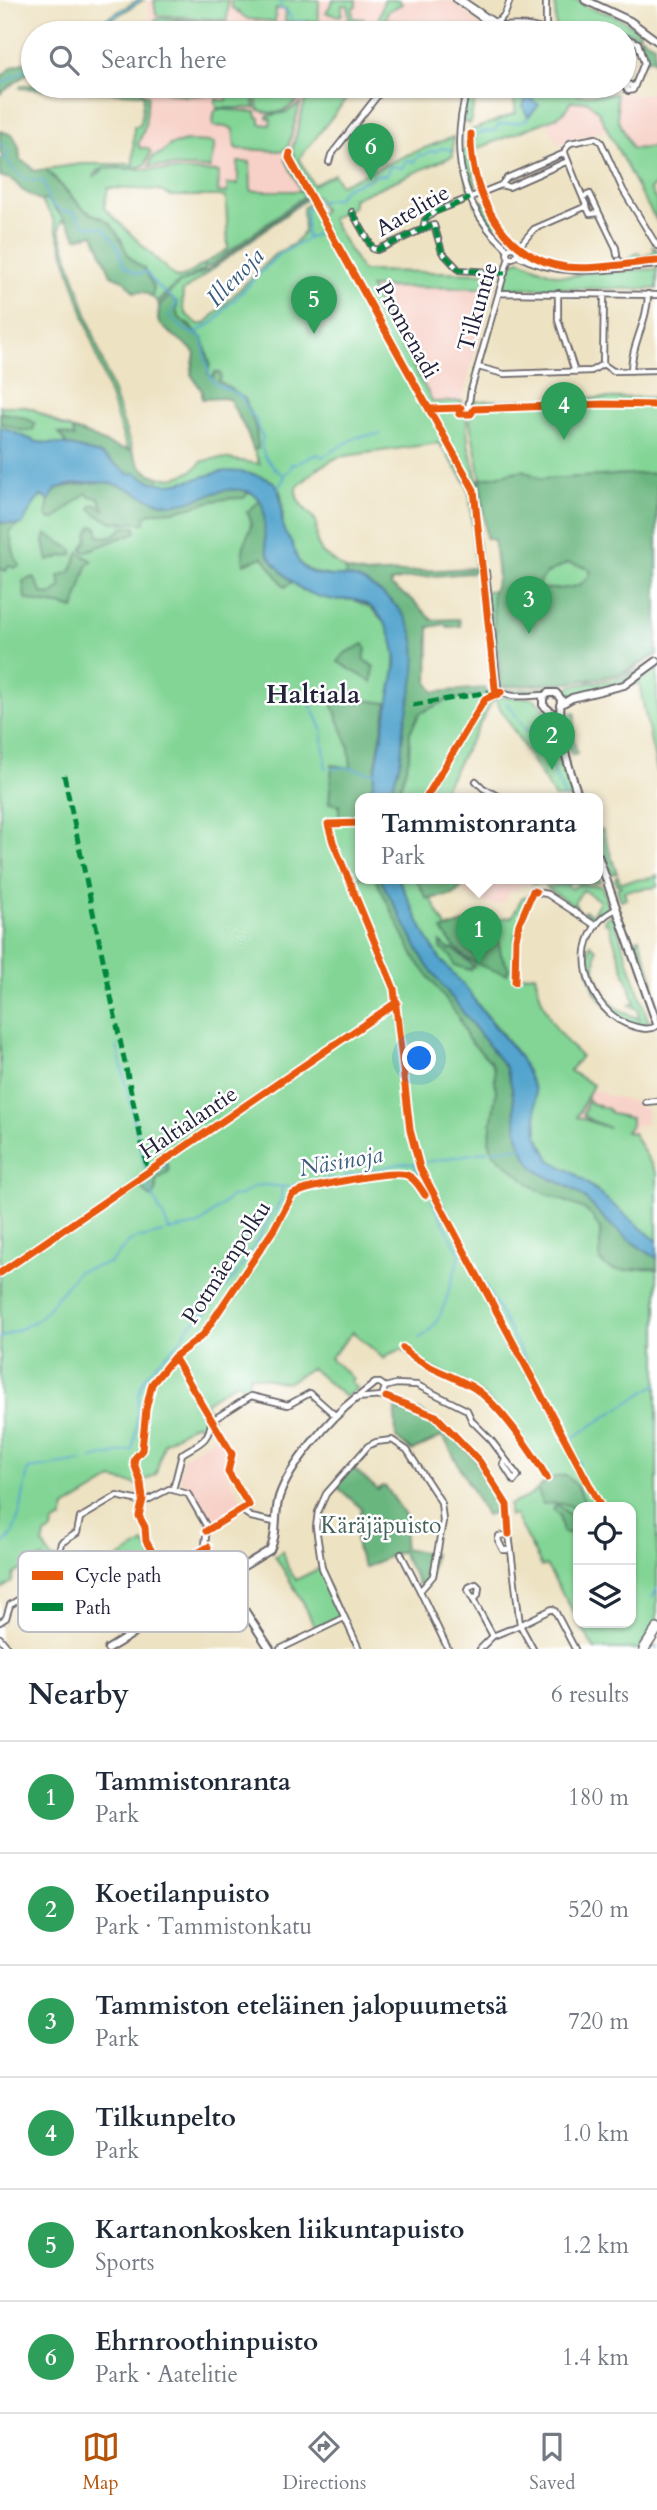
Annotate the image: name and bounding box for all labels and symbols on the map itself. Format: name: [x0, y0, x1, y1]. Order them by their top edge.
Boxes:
pin: 6: [348, 123, 394, 181]
street label: Aatelitie: [370, 177, 455, 244]
water label: Illenoja: [199, 240, 272, 314]
street label: Tilkuntie: [450, 259, 505, 355]
pin: 5: [291, 276, 337, 334]
street label: Promenadi: [368, 276, 447, 384]
pin: 4: [541, 382, 587, 440]
pin: 3: [506, 576, 552, 634]
district label: Haltiala: [266, 677, 360, 712]
pin: 2: [529, 712, 575, 770]
pin: 1: [456, 906, 502, 964]
your location: [402, 1041, 436, 1075]
street label: Haltialantie: [133, 1078, 243, 1167]
water label: Näsinoja: [297, 1138, 386, 1185]
street label: Potmäenpolku: [175, 1194, 278, 1330]
park label: Käräjäpuisto: [320, 1510, 442, 1541]
legend: [18, 1551, 248, 1632]
text: Cycle path: [75, 1563, 162, 1589]
text: Path: [75, 1595, 111, 1621]

